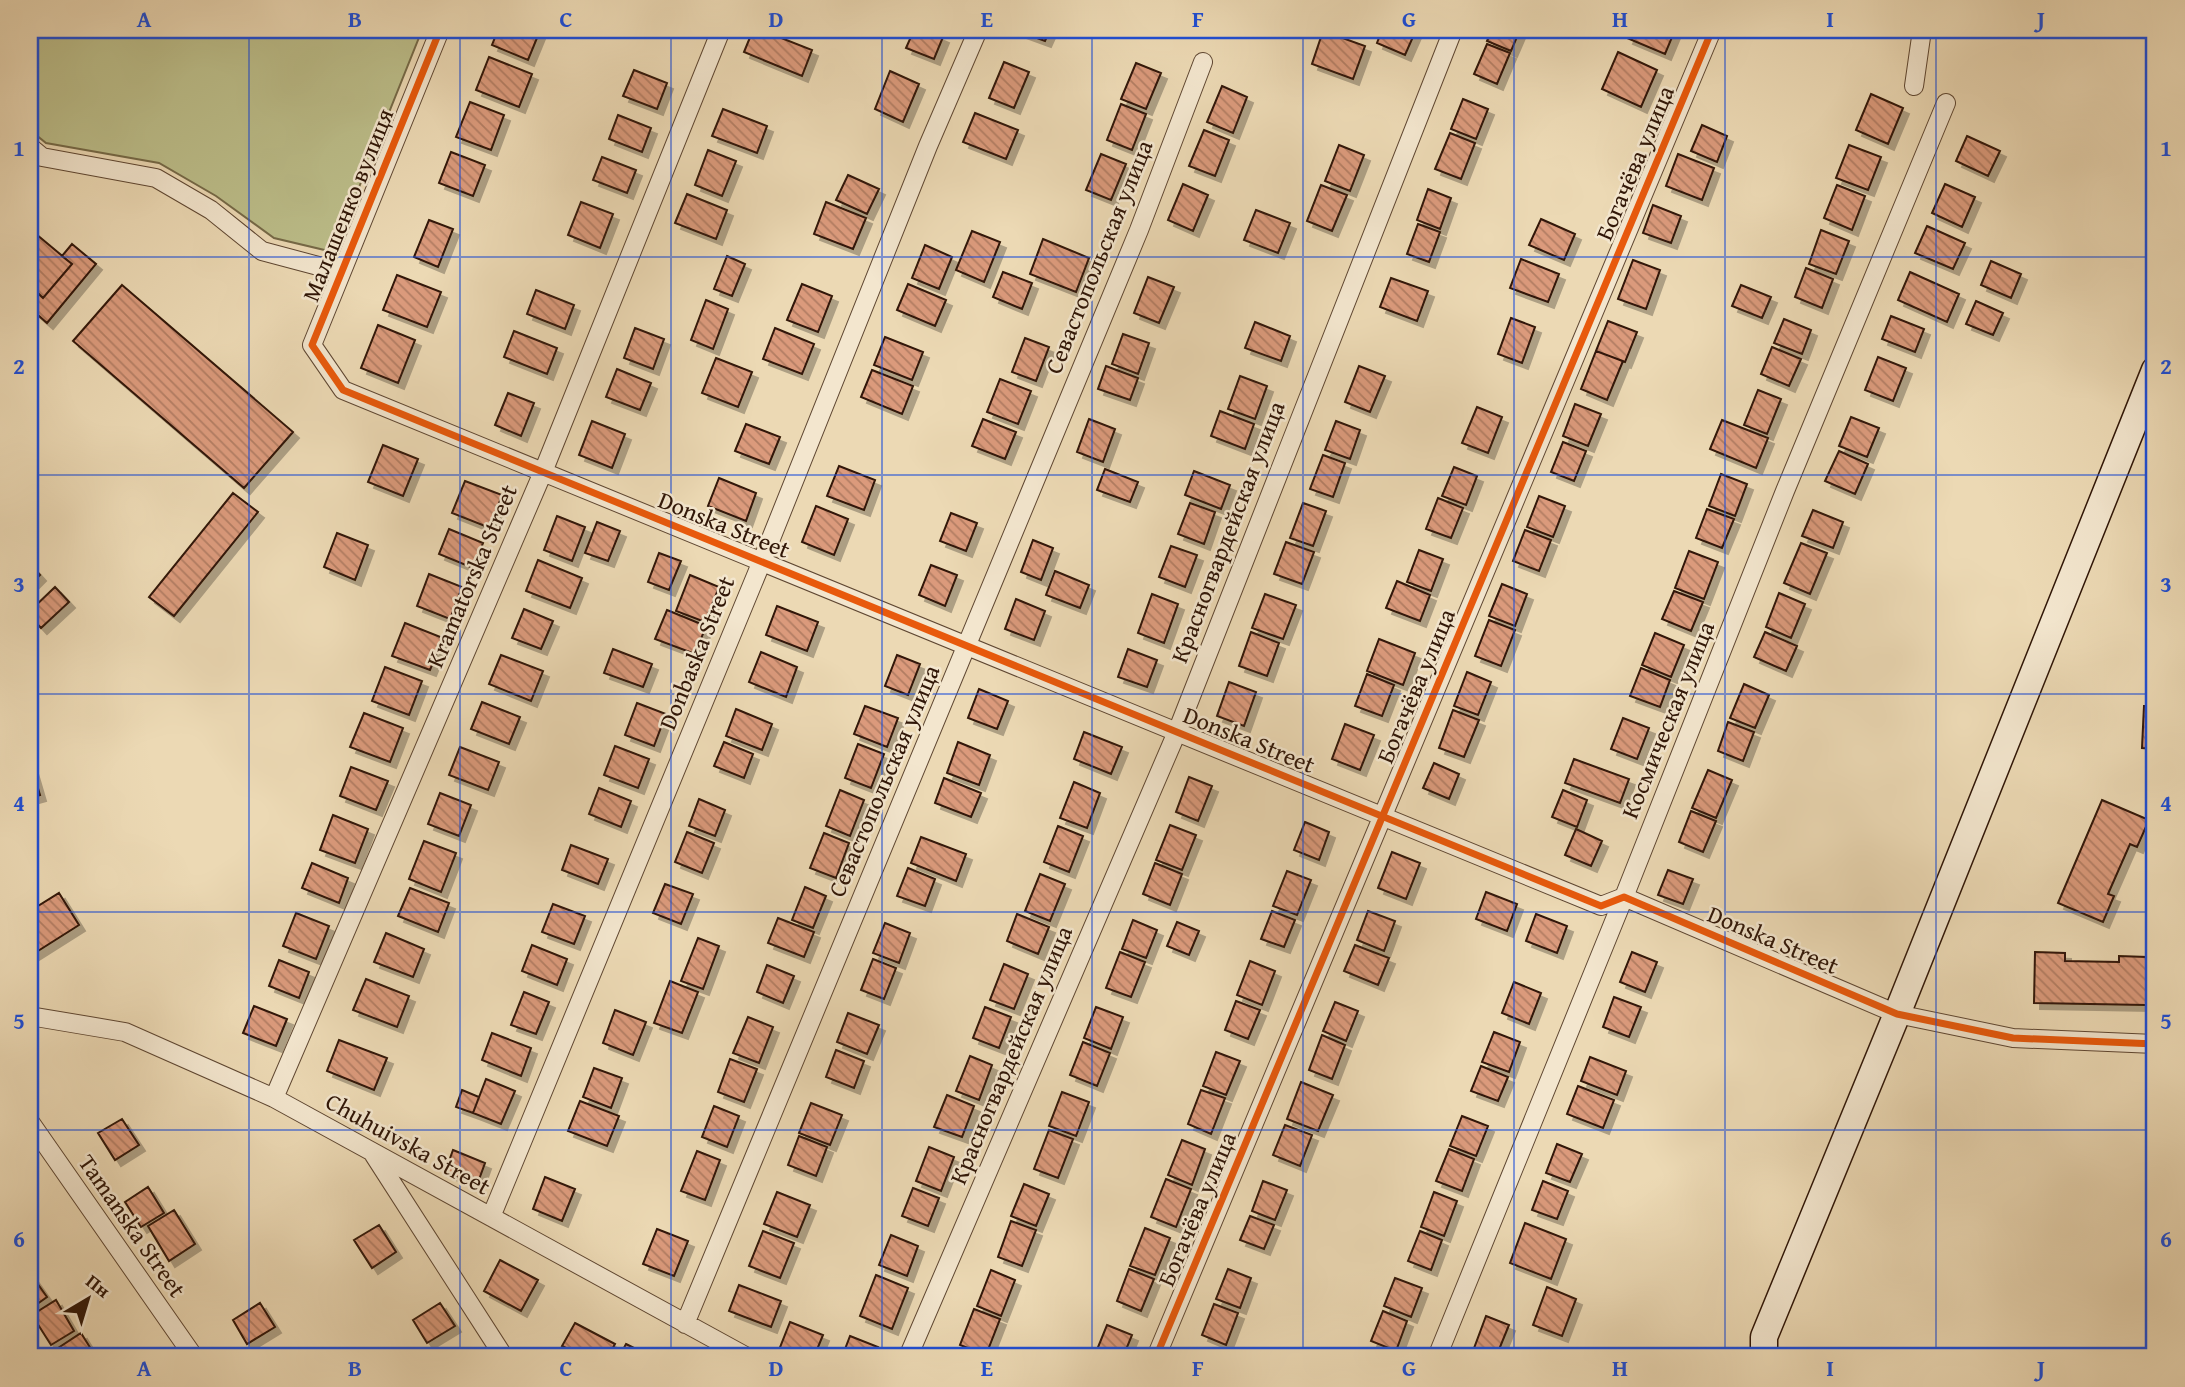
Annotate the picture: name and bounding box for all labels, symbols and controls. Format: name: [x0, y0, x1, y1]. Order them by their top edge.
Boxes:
text: A: [137, 2, 152, 35]
text: B: [348, 2, 362, 35]
text: C: [559, 2, 573, 35]
text: D: [769, 2, 784, 35]
text: E: [981, 2, 993, 35]
text: F: [1192, 2, 1204, 35]
text: G: [1402, 2, 1416, 35]
text: H: [1612, 2, 1628, 35]
text: I: [1826, 2, 1834, 35]
text: J: [2033, 2, 2045, 35]
street label: Богачёва улица: [1586, 80, 1683, 245]
street label: Малашенко вулиця: [293, 103, 402, 307]
text: 1: [13, 131, 25, 164]
text: 1: [2160, 131, 2172, 164]
street label: Севастопольская улица: [1036, 134, 1162, 379]
text: 2: [13, 349, 25, 382]
text: 2: [2160, 349, 2172, 382]
street label: Красногвардейская улица: [1161, 395, 1294, 668]
street label: Kramatorska Street: [417, 478, 526, 673]
street label: Donska Street: [653, 482, 796, 567]
text: 3: [13, 567, 25, 600]
text: 3: [2160, 567, 2172, 600]
street label: Donbaska Street: [650, 570, 744, 735]
street label: Богачёва улица: [1367, 603, 1464, 768]
street label: Космическая улица: [1612, 615, 1723, 824]
street label: Севастопольская улица: [819, 659, 949, 902]
street label: Donska Street: [1178, 697, 1321, 782]
text: 4: [13, 786, 25, 819]
text: 4: [2160, 786, 2172, 819]
street label: Donska Street: [1702, 896, 1845, 983]
street label: Красногвардейская улица: [940, 920, 1081, 1189]
text: 5: [13, 1004, 25, 1037]
text: 5: [2160, 1004, 2172, 1037]
street label: Chuhuivska Street: [319, 1084, 498, 1204]
street label: Богачёва улица: [1148, 1126, 1245, 1291]
street label: Tamanska Street: [70, 1147, 195, 1305]
text: 6: [13, 1222, 25, 1255]
text: 6: [2160, 1222, 2172, 1255]
north arrow: [52, 1264, 122, 1334]
text: Пн: [80, 1267, 117, 1304]
text: A: [137, 1351, 152, 1384]
text: B: [348, 1351, 362, 1384]
text: C: [559, 1351, 573, 1384]
text: D: [769, 1351, 784, 1384]
text: E: [981, 1351, 993, 1384]
text: F: [1192, 1351, 1204, 1384]
text: G: [1402, 1351, 1416, 1384]
text: H: [1612, 1351, 1628, 1384]
text: I: [1826, 1351, 1834, 1384]
text: J: [2033, 1351, 2045, 1384]

